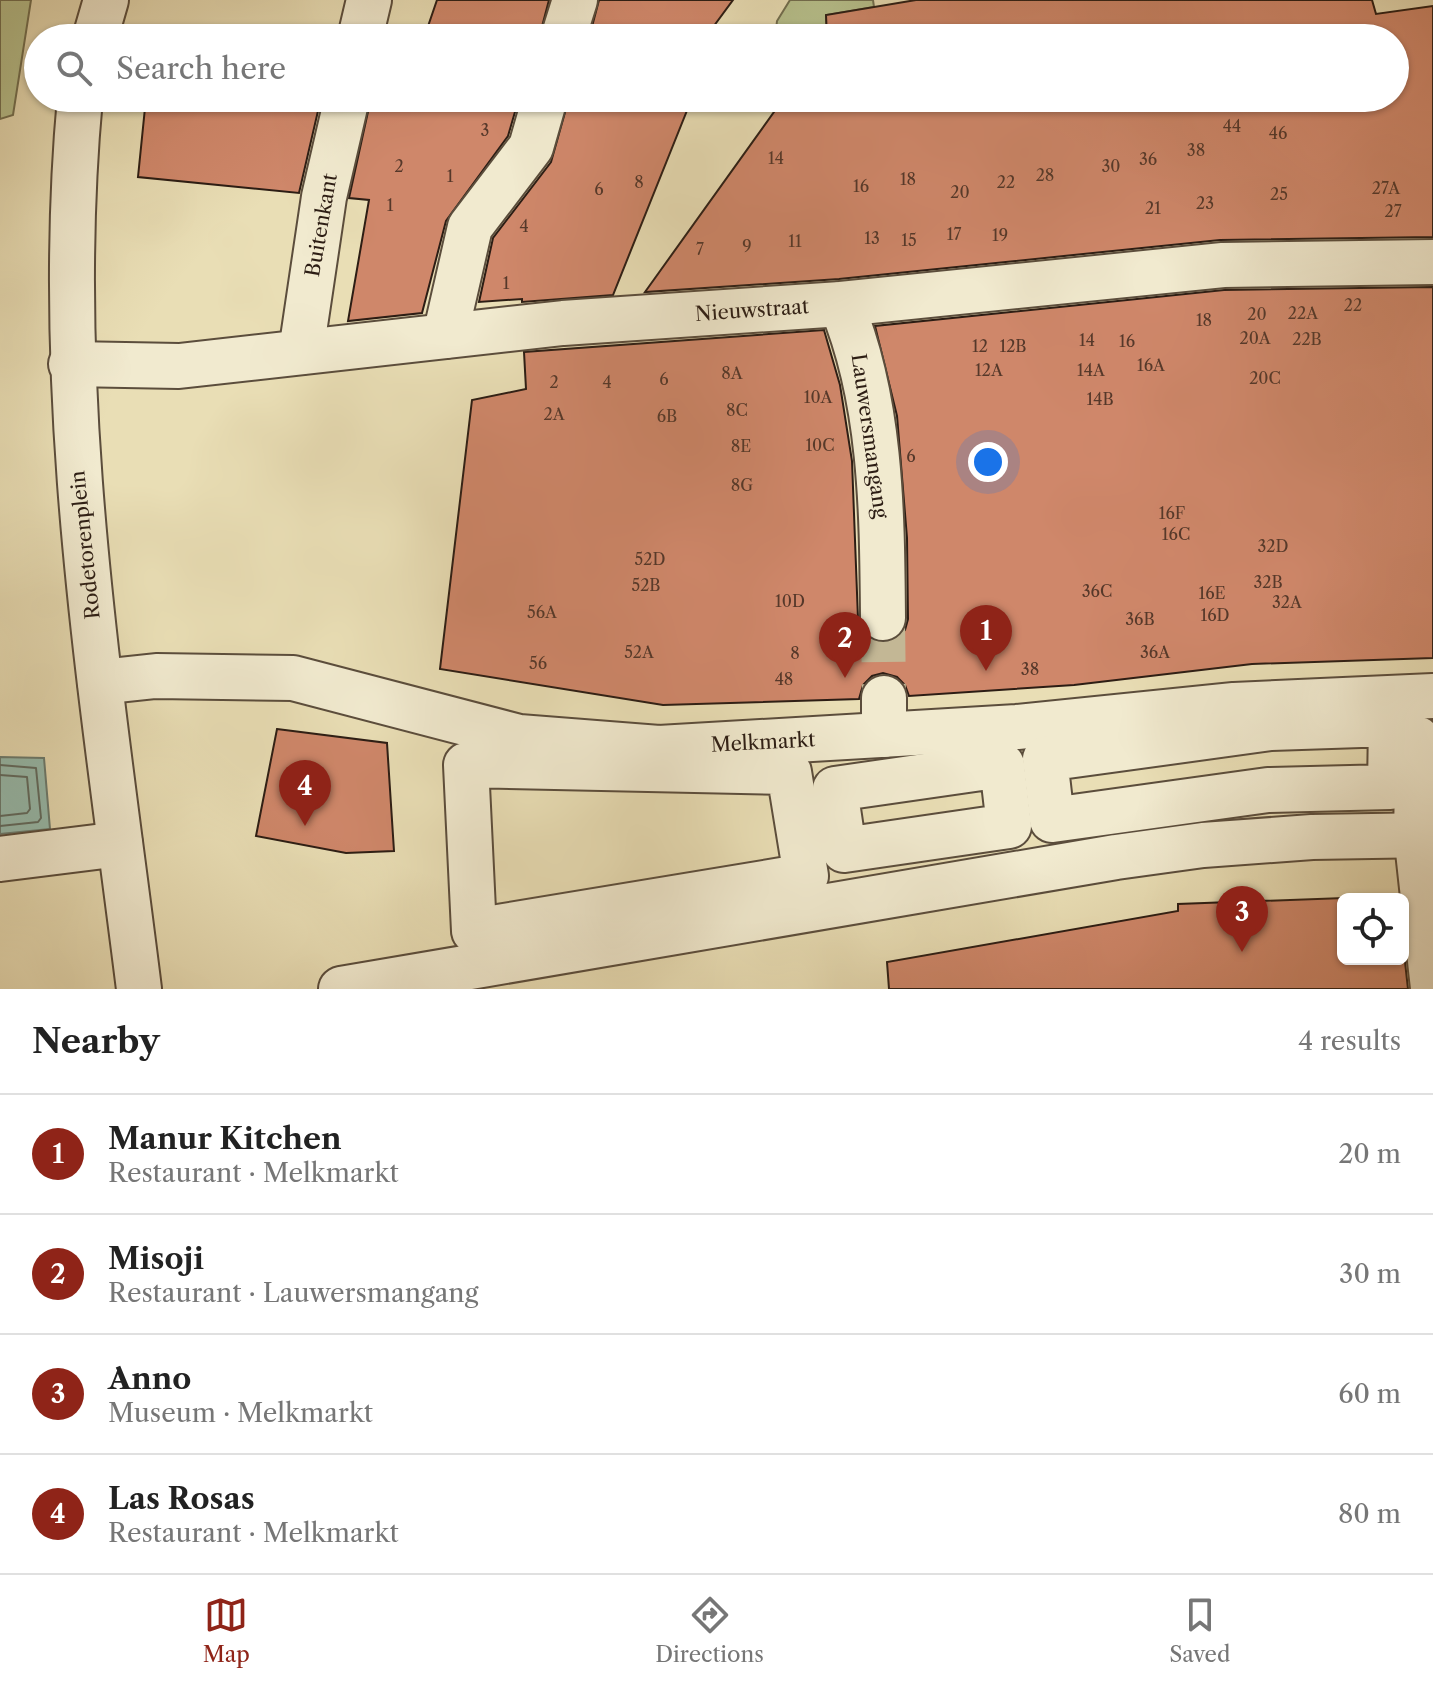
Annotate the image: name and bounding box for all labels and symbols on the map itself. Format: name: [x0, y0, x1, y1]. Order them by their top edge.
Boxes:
house number: 44: [1223, 116, 1241, 136]
house number: 3: [481, 120, 489, 140]
house number: 46: [1269, 123, 1287, 143]
house number: 38: [1187, 140, 1205, 160]
house number: 14: [768, 148, 784, 168]
house number: 36: [1139, 149, 1157, 169]
house number: 2: [394, 156, 404, 176]
house number: 30: [1102, 156, 1120, 176]
house number: 28: [1036, 165, 1054, 185]
house number: 1: [447, 166, 454, 186]
house number: 18: [900, 169, 916, 189]
street label: Buitenkant: [300, 171, 342, 279]
house number: 8: [634, 172, 644, 192]
house number: 22: [997, 172, 1015, 192]
house number: 16: [853, 176, 869, 196]
house number: 27A: [1372, 178, 1401, 198]
house number: 6: [594, 179, 604, 199]
house number: 20: [950, 182, 970, 202]
house number: 25: [1270, 184, 1288, 204]
house number: 23: [1196, 193, 1214, 213]
house number: 1: [387, 195, 394, 215]
house number: 21: [1145, 198, 1161, 218]
house number: 27: [1384, 201, 1402, 221]
house number: 4: [519, 216, 529, 236]
house number: 17: [947, 224, 961, 244]
house number: 19: [992, 225, 1008, 245]
house number: 13: [864, 228, 880, 248]
house number: 15: [901, 230, 917, 250]
house number: 11: [788, 231, 802, 251]
house number: 9: [742, 236, 752, 256]
house number: 7: [696, 239, 704, 259]
house number: 1: [503, 273, 510, 293]
street label: Nieuwstraat: [694, 294, 810, 326]
house number: 22: [1344, 295, 1362, 315]
house number: 22A: [1288, 303, 1319, 323]
house number: 20: [1247, 304, 1267, 324]
house number: 18: [1196, 310, 1212, 330]
house number: 20A: [1240, 328, 1272, 348]
house number: 22B: [1292, 329, 1322, 349]
house number: 14: [1079, 330, 1095, 350]
house number: 16: [1119, 331, 1135, 351]
house number: 12: [972, 336, 988, 356]
house number: 12B: [999, 336, 1027, 356]
street label: Lauwersmangang: [847, 352, 893, 520]
house number: 16A: [1137, 355, 1166, 375]
house number: 12A: [975, 360, 1004, 380]
house number: 14A: [1077, 360, 1106, 380]
house number: 8A: [721, 363, 744, 383]
house number: 20C: [1249, 368, 1281, 388]
house number: 6: [659, 369, 669, 389]
house number: 2: [549, 372, 559, 392]
house number: 4: [602, 372, 612, 392]
house number: 10A: [804, 387, 833, 407]
house number: 14B: [1086, 389, 1114, 409]
house number: 8C: [726, 400, 748, 420]
house number: 2A: [543, 404, 566, 424]
house number: 6B: [657, 406, 677, 426]
house number: 10C: [805, 435, 835, 455]
house number: 8E: [731, 436, 751, 456]
your location: [968, 442, 1008, 482]
house number: 6: [906, 446, 916, 466]
street label: Rodetorenplein: [65, 469, 105, 621]
house number: 8G: [731, 475, 753, 495]
house number: 16F: [1159, 503, 1185, 523]
house number: 16C: [1162, 524, 1190, 544]
house number: 32D: [1258, 536, 1289, 556]
house number: 52D: [635, 549, 665, 569]
house number: 32B: [1253, 572, 1283, 592]
house number: 52B: [631, 575, 661, 595]
house number: 36C: [1082, 581, 1112, 601]
house number: 16E: [1198, 583, 1226, 603]
house number: 10D: [775, 591, 805, 611]
house number: 32A: [1272, 592, 1303, 612]
house number: 56A: [527, 602, 558, 622]
pin: 1: [960, 605, 1012, 671]
house number: 16D: [1200, 605, 1230, 625]
house number: 36B: [1125, 609, 1155, 629]
pin: 2: [819, 612, 871, 678]
house number: 52A: [624, 642, 655, 662]
house number: 36A: [1140, 642, 1171, 662]
house number: 8: [790, 643, 800, 663]
house number: 56: [529, 653, 547, 673]
house number: 38: [1021, 659, 1039, 679]
house number: 48: [775, 669, 793, 689]
street label: Melkmarkt: [710, 727, 816, 757]
pin: 4: [279, 760, 331, 826]
pin: 3: [1216, 886, 1268, 952]

